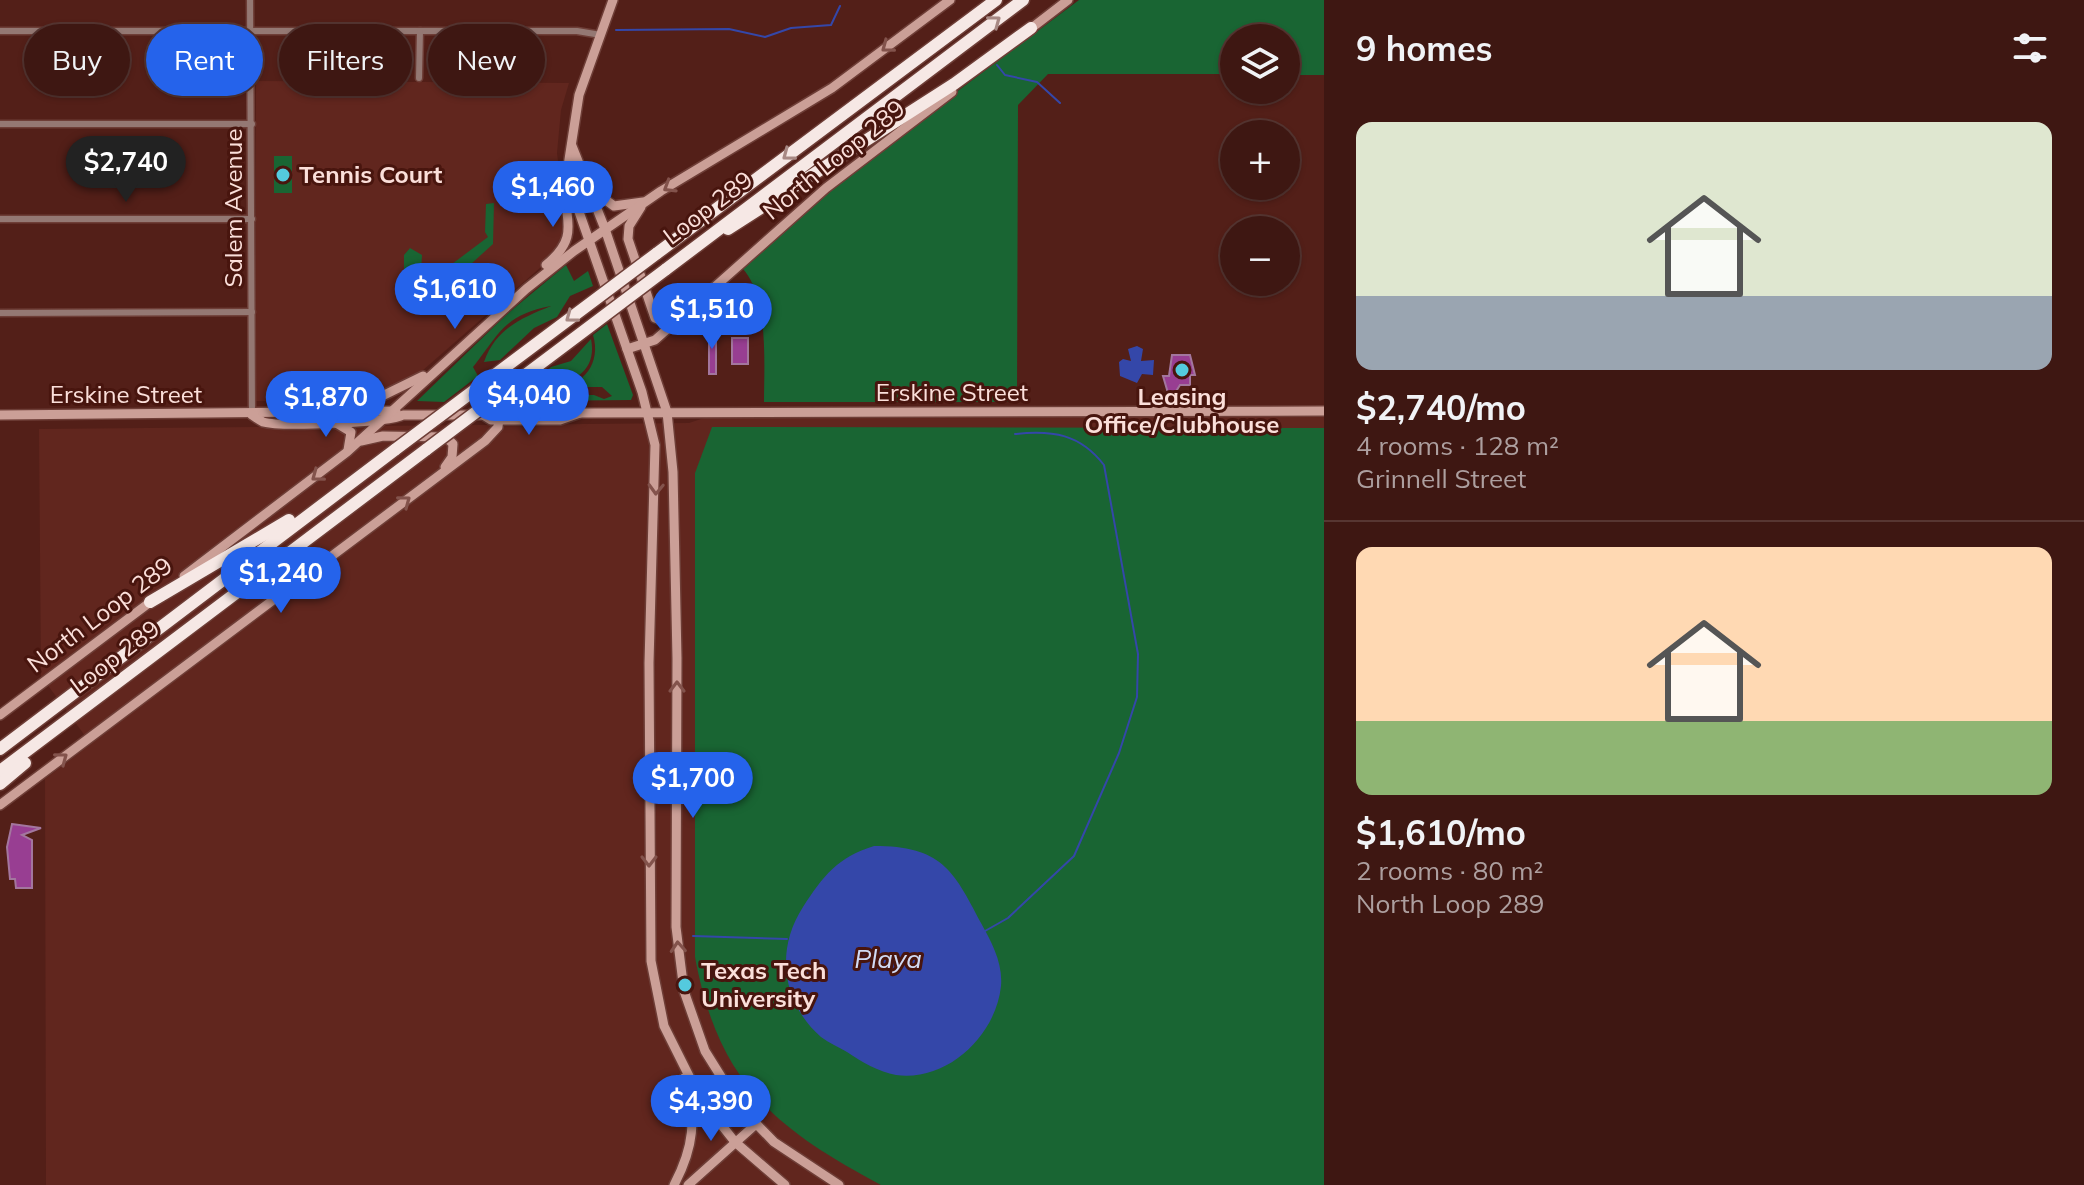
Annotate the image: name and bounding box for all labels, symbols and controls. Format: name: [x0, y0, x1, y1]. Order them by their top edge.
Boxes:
one-way arrow: [986, 16, 1001, 30]
chip: Buy: [24, 24, 130, 96]
chip: Rent: [146, 24, 263, 96]
chip: Filters: [279, 24, 412, 96]
chip: New: [428, 24, 545, 96]
map controls: [1220, 24, 1300, 296]
button: layers: [1220, 24, 1300, 104]
icon: filters: [2008, 26, 2052, 70]
text: 9 homes: [1356, 27, 1493, 70]
one-way arrow: [882, 37, 896, 52]
street label: North Loop 289: [756, 93, 910, 226]
button: +: [1220, 120, 1300, 200]
street label: Salem Avenue: [218, 128, 248, 288]
pin: $2,740: [61, 136, 191, 204]
text: $2,740: [84, 145, 168, 178]
one-way arrow: [782, 146, 796, 160]
place label: Tennis Court: [299, 159, 442, 189]
pin: $1,460: [488, 161, 618, 229]
street label: Loop 289: [657, 164, 758, 251]
marker: Tennis Court: [274, 166, 292, 184]
text: $1,460: [511, 170, 595, 203]
icon: home: [1632, 174, 1776, 318]
one-way arrow: [663, 177, 678, 193]
button: −: [1220, 216, 1300, 296]
pin: $1,610: [390, 263, 520, 331]
text: $1,610: [413, 272, 497, 305]
pin: $1,510: [647, 283, 777, 351]
text: $1,510: [670, 292, 754, 325]
one-way arrow: [565, 308, 580, 322]
marker: Leasing Office/Clubhouse: [1173, 361, 1191, 379]
pin: $4,040: [464, 369, 594, 437]
pin: $1,870: [261, 371, 391, 439]
street label: Erskine Street: [876, 377, 1028, 407]
text: $4,040: [487, 378, 571, 411]
street label: Erskine Street: [50, 379, 202, 409]
text: $1,870: [284, 380, 368, 413]
place label: Leasing Office/Clubhouse: [1085, 381, 1279, 439]
text: $2,740/mo: [1356, 386, 1526, 429]
text: 4 rooms · 128 m²: [1356, 429, 1559, 462]
text: Grinnell Street: [1356, 462, 1526, 495]
one-way arrow: [311, 466, 326, 480]
one-way arrow: [647, 483, 664, 496]
one-way arrow: [396, 496, 411, 511]
pin: $1,240: [216, 547, 346, 615]
street label: North Loop 289: [22, 551, 178, 679]
text: $1,240: [239, 556, 323, 589]
icon: home: [1632, 599, 1776, 743]
street label: Loop 289: [65, 614, 165, 700]
one-way arrow: [668, 680, 686, 693]
pin: $1,700: [628, 752, 758, 820]
one-way arrow: [54, 753, 68, 767]
text: $1,700: [651, 761, 735, 794]
text: $1,610/mo: [1356, 811, 1526, 854]
text: 2 rooms · 80 m²: [1356, 854, 1543, 887]
one-way arrow: [640, 855, 658, 868]
text: North Loop 289: [1356, 887, 1544, 920]
one-way arrow: [670, 940, 687, 953]
water label: Playa: [854, 942, 922, 975]
place label: Texas Tech University: [701, 955, 826, 1013]
marker: Texas Tech University: [676, 976, 694, 994]
pin: $4,390: [646, 1075, 776, 1143]
text: $4,390: [669, 1084, 753, 1117]

